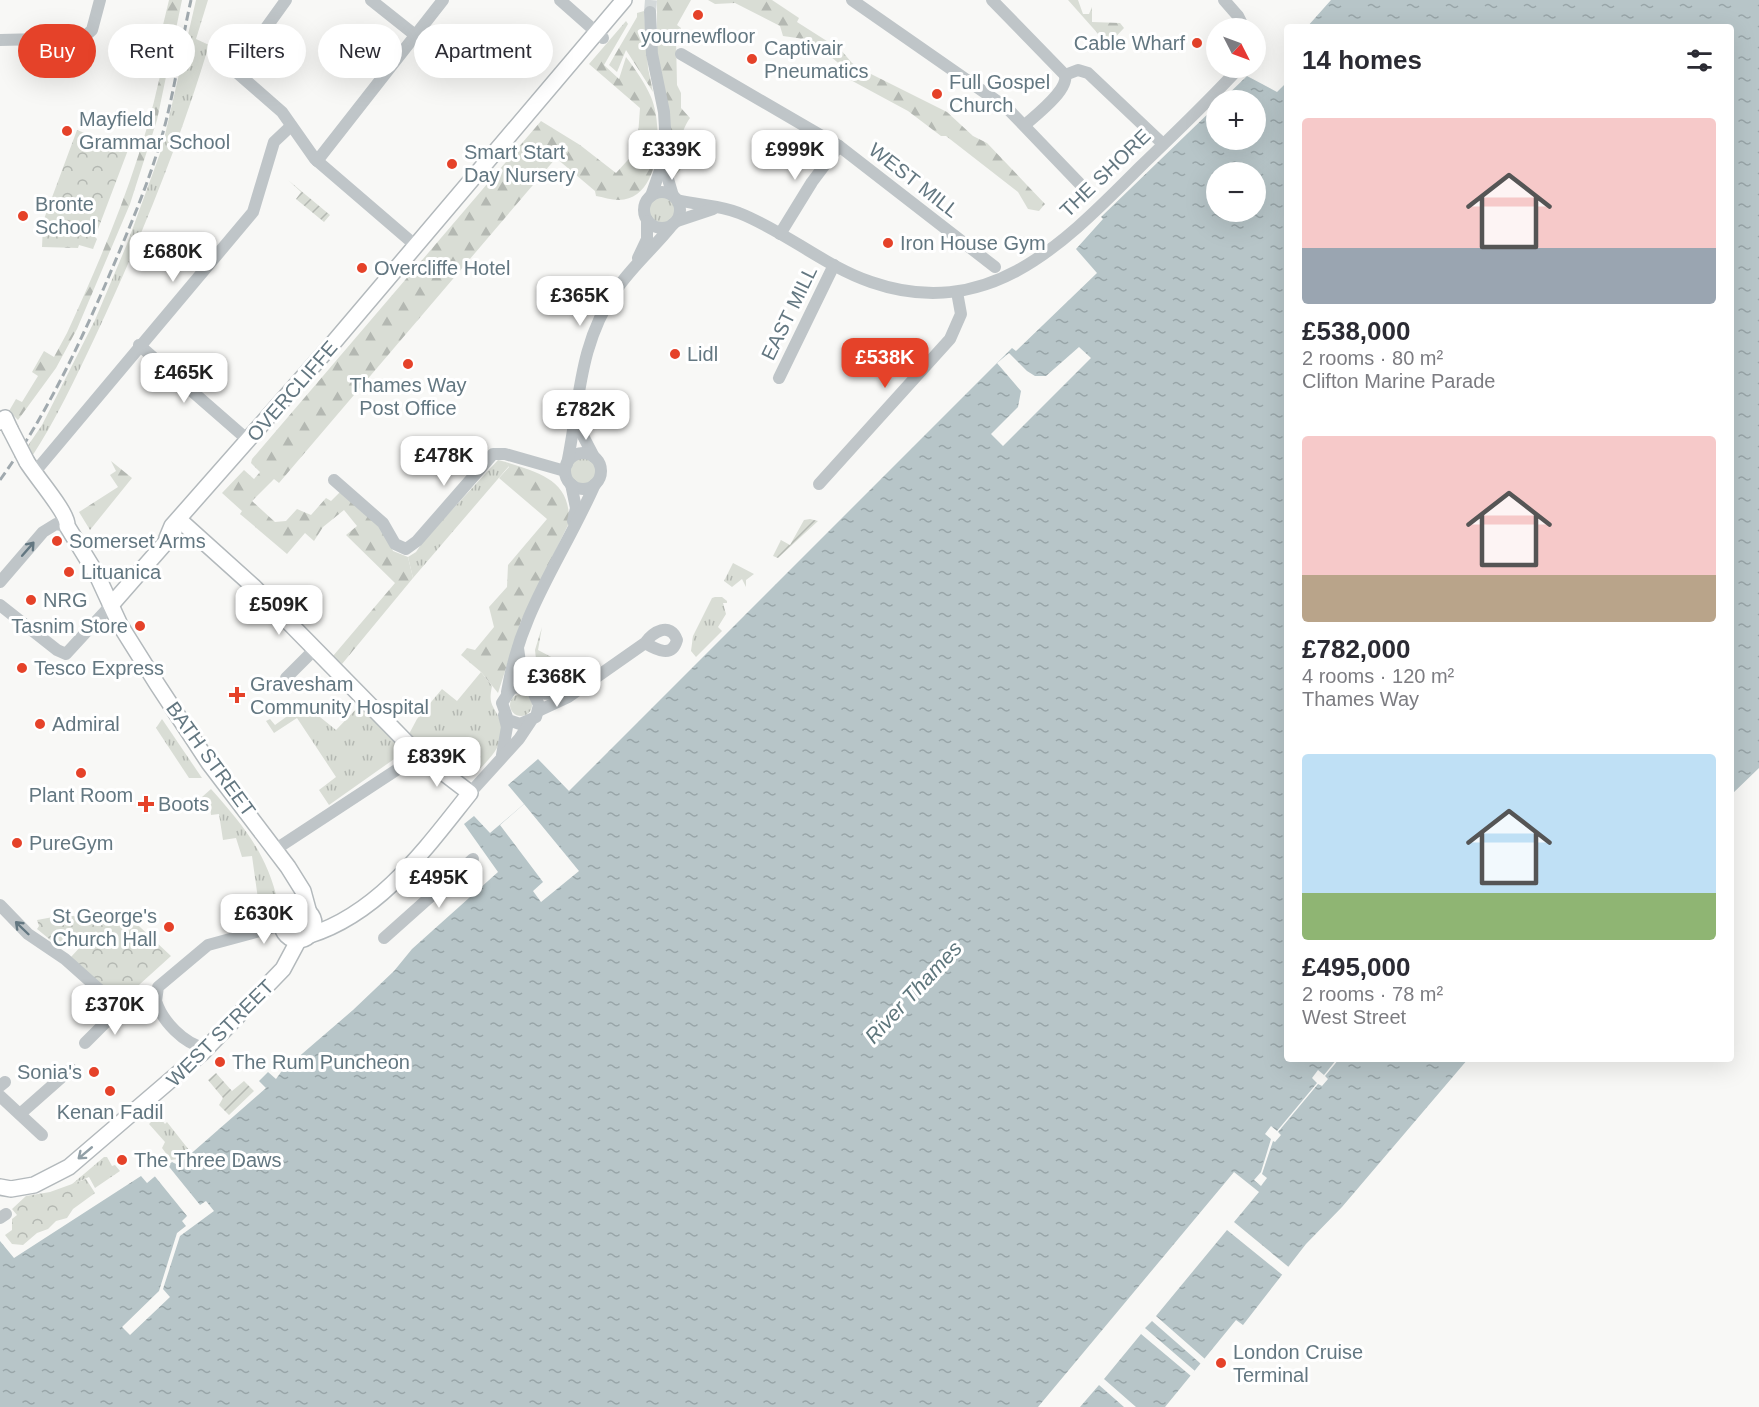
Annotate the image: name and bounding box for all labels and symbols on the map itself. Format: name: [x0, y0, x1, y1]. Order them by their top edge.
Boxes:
marker: yournewfloor: [691, 8, 705, 22]
north arrow: [1206, 18, 1266, 78]
place label: yournewfloor: [641, 25, 756, 47]
place label: Cable Wharf: [1074, 32, 1185, 54]
marker: Cable Wharf: [1190, 36, 1204, 50]
place label: Captivair Pneumatics: [764, 37, 869, 82]
marker: Captivair Pneumatics: [745, 52, 759, 66]
place label: Full Gospel Church: [949, 71, 1050, 116]
marker: Full Gospel Church: [930, 87, 944, 101]
place label: Mayfield Grammar School: [79, 108, 230, 153]
marker: Mayfield Grammar School: [60, 124, 74, 138]
street label: THE SHORE: [1055, 125, 1155, 221]
pin: £339K: [630, 130, 714, 181]
pin: £999K: [753, 130, 837, 181]
street label: WEST MILL: [865, 138, 963, 222]
place label: Smart Start Day Nursery: [464, 141, 575, 186]
marker: Smart Start Day Nursery: [445, 157, 459, 171]
place label: Bronte School: [35, 193, 96, 238]
marker: Bronte School: [16, 209, 30, 223]
pin: £680K: [131, 232, 215, 283]
place label: Iron House Gym: [900, 232, 1046, 254]
marker: Iron House Gym: [881, 236, 895, 250]
place label: Overcliffe Hotel: [374, 257, 510, 279]
marker: Overcliffe Hotel: [355, 261, 369, 275]
street label: EAST MILL: [757, 262, 821, 364]
pin: £365K: [538, 276, 622, 327]
street label: OVERCLIFFE: [243, 336, 341, 446]
pin: £538K: [843, 338, 927, 389]
place label: Lidl: [687, 343, 718, 365]
marker: Lidl: [668, 347, 682, 361]
pin: £465K: [142, 353, 226, 404]
marker: Thames Way Post Office: [401, 357, 415, 371]
place label: Thames Way Post Office: [349, 374, 467, 419]
pin: £782K: [544, 390, 628, 441]
pin: £478K: [402, 436, 486, 487]
place label: Somerset Arms: [69, 530, 206, 552]
marker: Somerset Arms: [50, 534, 64, 548]
one-way arrow: [21, 542, 35, 557]
place label: Lituanica: [81, 561, 162, 583]
marker: Lituanica: [62, 565, 76, 579]
pin: £509K: [237, 585, 321, 636]
place label: NRG: [43, 589, 87, 611]
marker: NRG: [24, 593, 38, 607]
place label: Tasnim Store: [11, 615, 128, 637]
marker: Tasnim Store: [133, 619, 147, 633]
place label: Tesco Express: [34, 657, 164, 679]
pin: £368K: [515, 657, 599, 708]
marker: Tesco Express: [15, 661, 29, 675]
place label: Gravesham Community Hospital: [250, 673, 429, 718]
marker: Gravesham Community Hospital: [228, 686, 246, 704]
street label: BATH STREET: [162, 697, 260, 821]
place label: Admiral: [52, 713, 120, 735]
marker: Admiral: [33, 717, 47, 731]
pin: £839K: [395, 737, 479, 788]
marker: Plant Room: [74, 766, 88, 780]
place label: Plant Room: [29, 784, 133, 806]
place label: Boots: [158, 793, 209, 815]
marker: Boots: [139, 797, 153, 811]
place label: PureGym: [29, 832, 113, 854]
marker: PureGym: [10, 836, 24, 850]
pin: £495K: [397, 858, 481, 909]
pin: £630K: [222, 894, 306, 945]
place label: St George's Church Hall: [52, 905, 157, 950]
marker: St George's Church Hall: [162, 920, 176, 934]
one-way arrow: [15, 921, 30, 935]
water label: River Thames: [860, 936, 966, 1048]
street label: WEST STREET: [162, 975, 278, 1091]
pin: £370K: [73, 985, 157, 1036]
place label: The Rum Puncheon: [232, 1051, 410, 1073]
marker: The Rum Puncheon: [213, 1055, 227, 1069]
place label: Sonia's: [17, 1061, 82, 1083]
marker: Sonia's: [87, 1065, 101, 1079]
marker: Kenan Fadil: [103, 1084, 117, 1098]
place label: Kenan Fadil: [57, 1101, 163, 1123]
one-way arrow: [77, 1147, 93, 1160]
place label: The Three Daws: [134, 1149, 281, 1171]
marker: The Three Daws: [115, 1153, 129, 1167]
place label: London Cruise Terminal: [1233, 1341, 1363, 1386]
marker: London Cruise Terminal: [1214, 1356, 1228, 1370]

